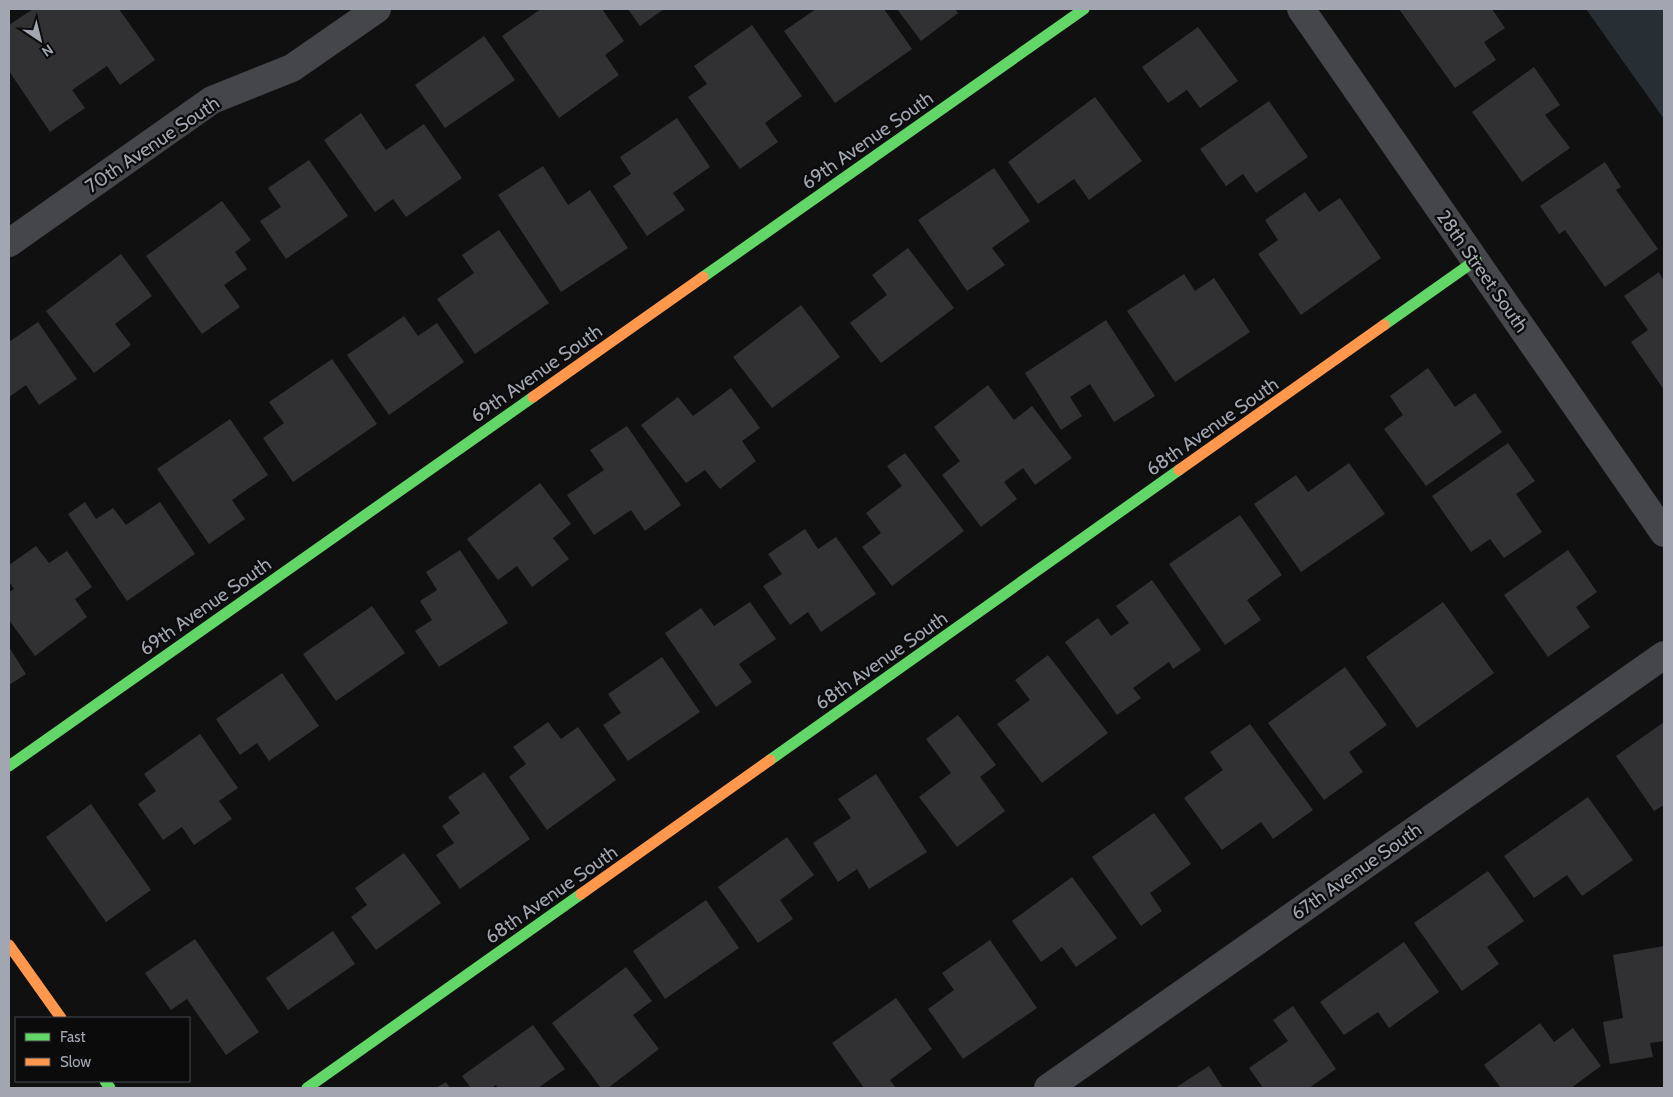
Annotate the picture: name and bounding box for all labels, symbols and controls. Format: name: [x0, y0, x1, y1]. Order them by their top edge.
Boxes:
north arrow: [15, 15, 65, 65]
text: N: [38, 40, 57, 61]
street label: 69th Avenue South: [797, 86, 937, 194]
street label: 70th Avenue South: [81, 91, 224, 198]
street label: 28th Street South: [1432, 206, 1533, 337]
street label: 69th Avenue South: [466, 319, 606, 427]
street label: 68th Avenue South: [1142, 372, 1283, 481]
street label: 69th Avenue South: [135, 552, 275, 660]
street label: 68th Avenue South: [811, 606, 952, 715]
street label: 67th Avenue South: [1287, 818, 1426, 925]
street label: 68th Avenue South: [481, 840, 622, 949]
legend: [15, 1017, 190, 1082]
text: Fast: [60, 1028, 85, 1046]
text: Slow: [60, 1053, 91, 1071]

